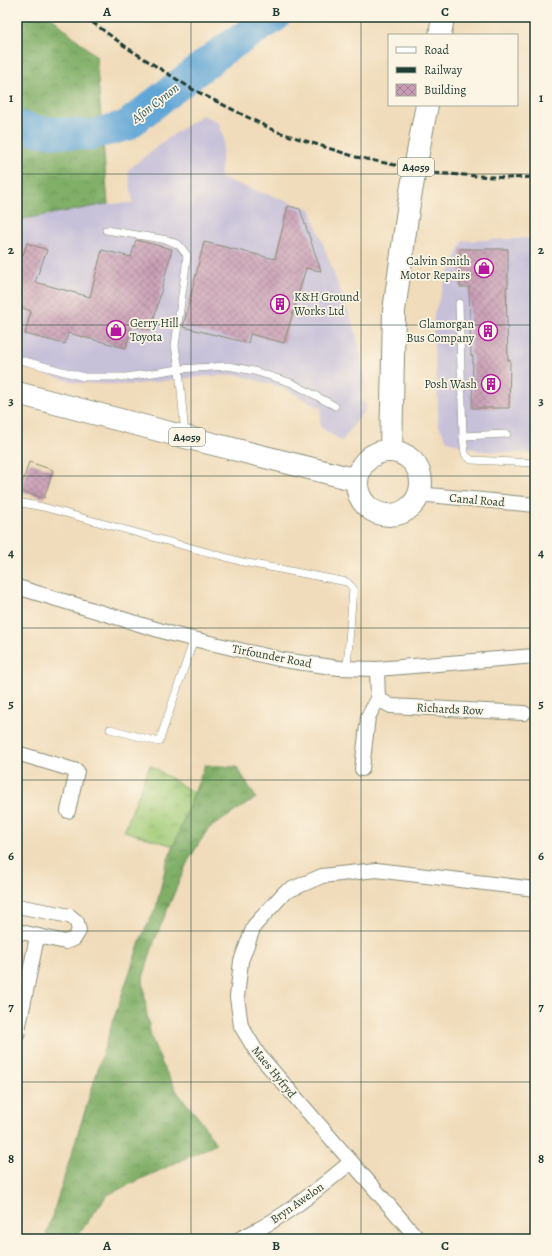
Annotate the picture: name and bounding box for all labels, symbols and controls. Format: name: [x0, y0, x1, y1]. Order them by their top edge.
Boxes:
text: A: [102, 3, 112, 20]
text: B: [272, 3, 280, 20]
text: C: [441, 3, 449, 20]
legend: [388, 34, 518, 106]
text: Road: [424, 42, 450, 58]
text: Railway: [424, 62, 463, 78]
water label: Afon Cynon: [127, 79, 182, 127]
text: Building: [424, 82, 466, 98]
text: 1: [9, 89, 14, 106]
text: 1: [539, 89, 544, 106]
road number: A4059: [398, 158, 434, 176]
text: 2: [8, 241, 15, 258]
text: 2: [538, 241, 545, 258]
place label: Calvin Smith Motor Repairs: [400, 253, 471, 283]
shop icon: Calvin Smith Motor Repairs: [473, 257, 495, 279]
place label: K&H Ground Works Ltd: [293, 289, 360, 319]
building icon: K&H Ground Works Ltd: [269, 293, 291, 315]
place label: Gerry Hill Toyota: [130, 315, 178, 345]
place label: Glamorgan Bus Company: [406, 316, 475, 346]
shop icon: Gerry Hill Toyota: [105, 319, 127, 341]
building icon: Glamorgan Bus Company: [477, 320, 499, 342]
building icon: Posh Wash: [480, 373, 502, 395]
place label: Posh Wash: [424, 376, 478, 392]
text: 3: [8, 392, 14, 409]
text: 3: [538, 392, 544, 409]
road number: A4059: [169, 428, 205, 446]
street label: Canal Road: [449, 490, 506, 510]
text: 4: [8, 544, 14, 561]
text: 4: [538, 544, 544, 561]
street label: Tirfounder Road: [231, 640, 314, 672]
text: 5: [8, 695, 14, 712]
text: 5: [538, 695, 544, 712]
street label: Richards Row: [416, 699, 484, 719]
text: 6: [8, 847, 14, 864]
text: 6: [538, 847, 544, 864]
text: 7: [8, 998, 14, 1015]
text: 7: [538, 998, 544, 1015]
street label: Maes Hyfryd: [248, 1043, 300, 1102]
text: 8: [8, 1150, 14, 1167]
text: 8: [538, 1150, 544, 1167]
street label: Bryn Awelon: [267, 1178, 327, 1227]
text: A: [102, 1237, 112, 1254]
text: B: [272, 1237, 280, 1254]
text: C: [441, 1237, 449, 1254]

